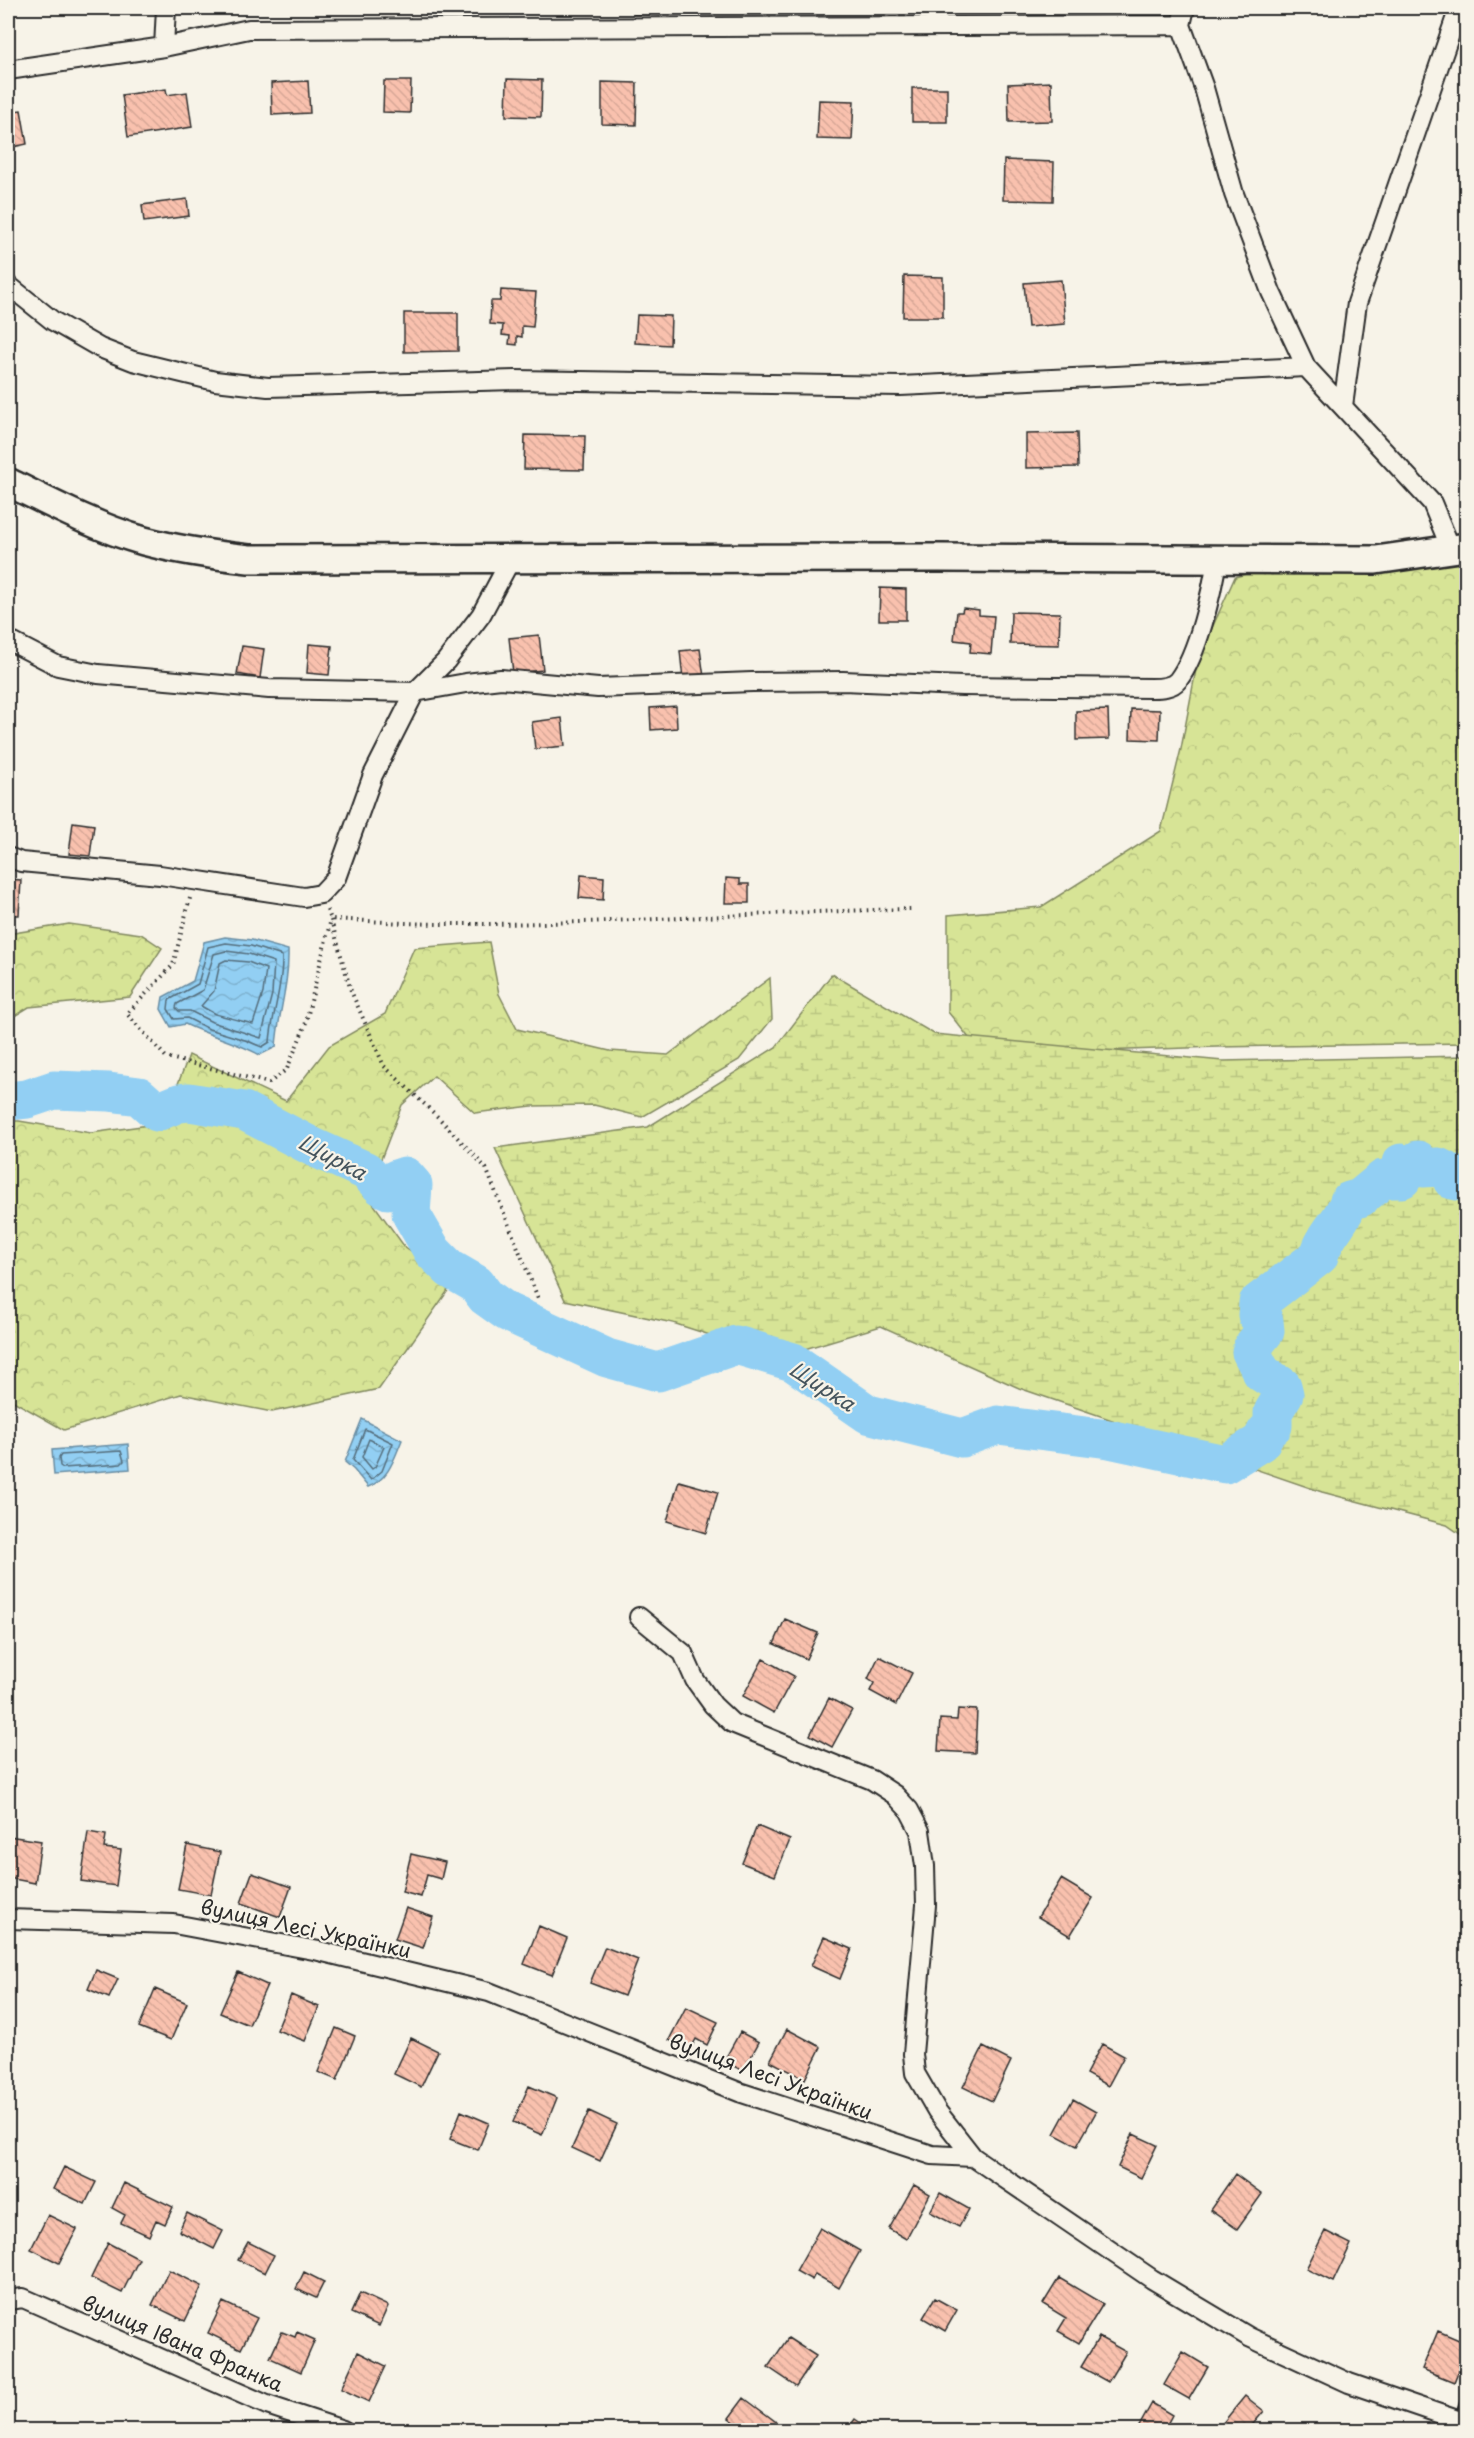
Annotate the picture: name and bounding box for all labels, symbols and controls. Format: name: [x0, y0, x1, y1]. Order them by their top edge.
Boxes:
water label: Щирка: [293, 1125, 374, 1188]
water label: Щирка: [784, 1352, 863, 1419]
street label: вулиця Лесі Українки: [198, 1891, 414, 1965]
street label: вулиця Лесі Українки: [665, 2025, 877, 2127]
street label: вулиця Івана Франка: [78, 2287, 288, 2399]

